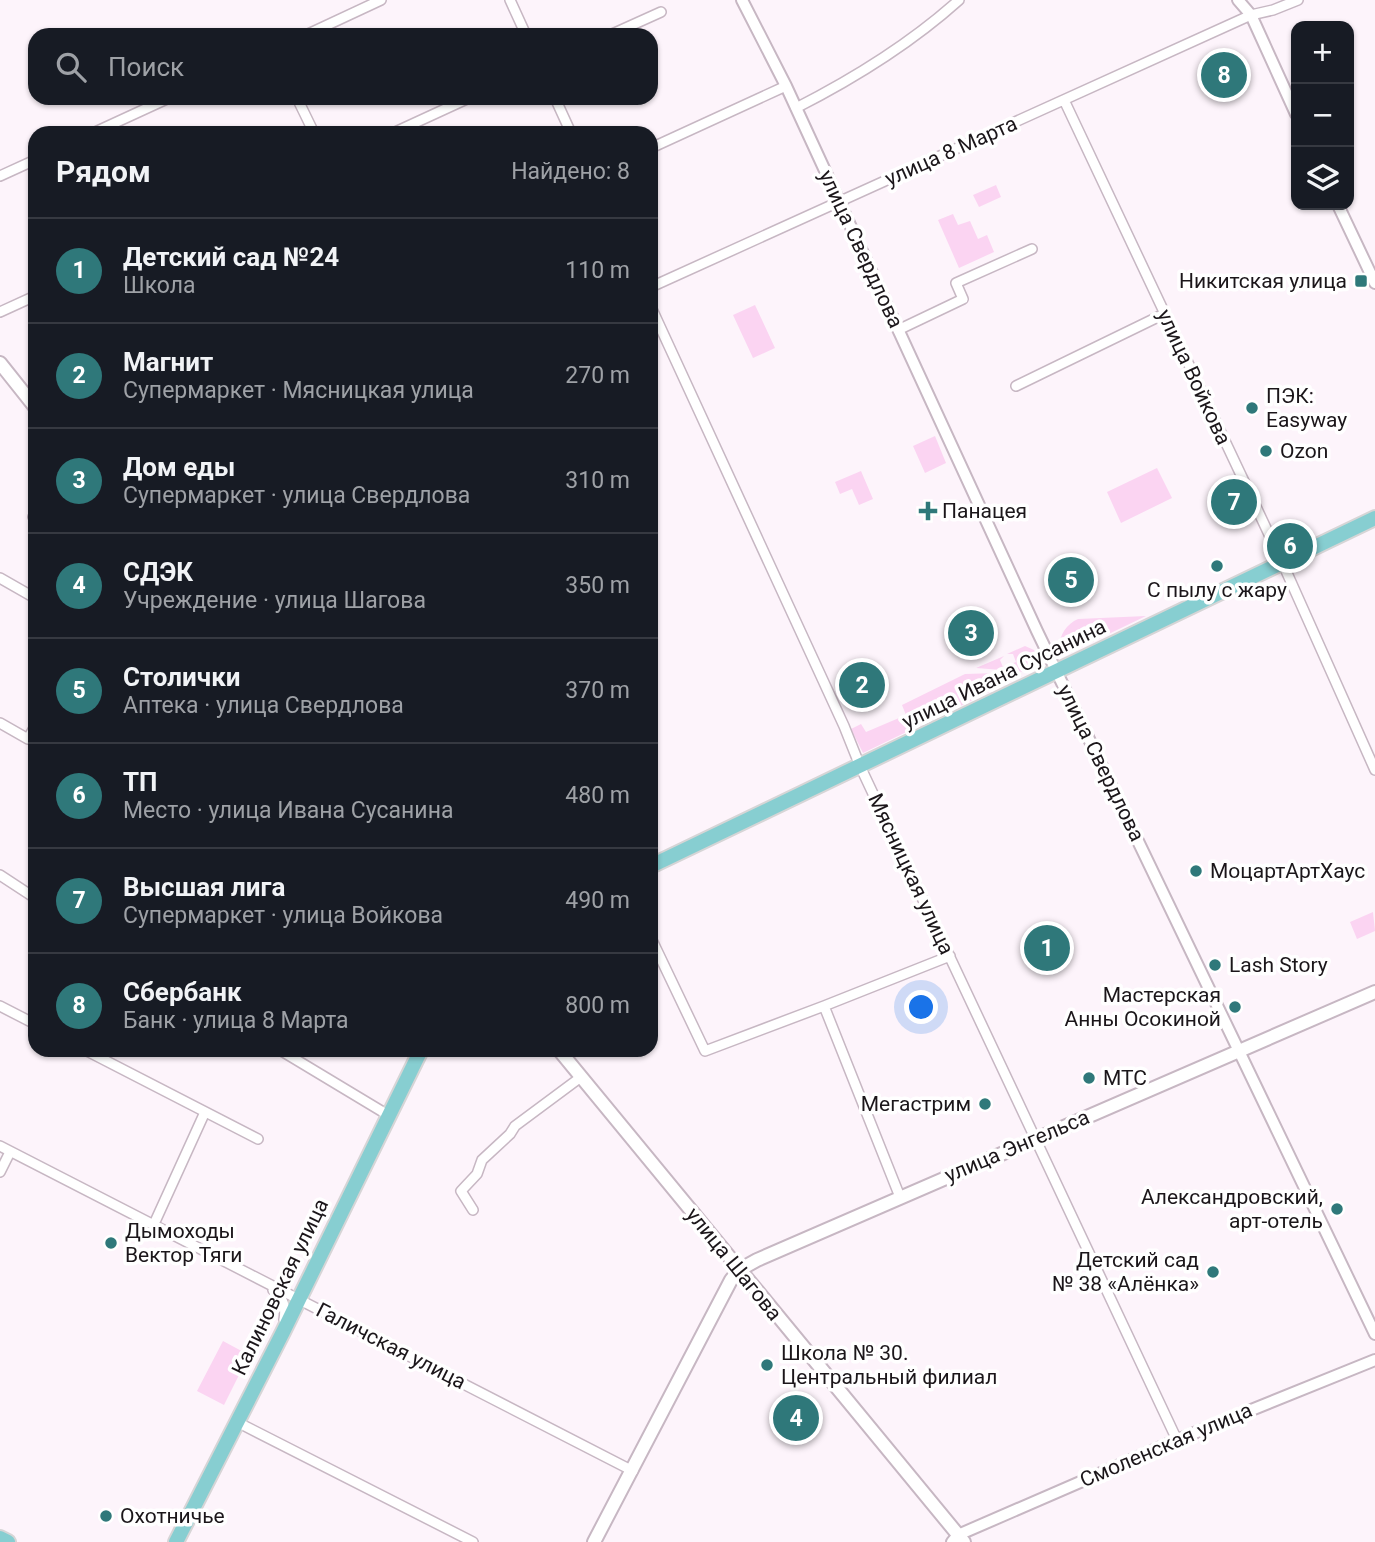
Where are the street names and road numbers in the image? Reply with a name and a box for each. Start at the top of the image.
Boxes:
street label: улица 8 Марта [881,111,1021,191]
street label: улица Свердлова [814,166,908,332]
street label: улица Войкова [1152,305,1236,449]
street label: улица Ивана Сусанина [898,614,1110,734]
street label: улица Свердлова [1053,681,1149,845]
street label: Мясницкая улица [863,790,959,958]
street label: улица Энгельса [941,1105,1093,1187]
street label: Калиновская улица [227,1195,333,1379]
street label: улица Шагова [681,1203,787,1325]
street label: Галичская улица [312,1298,470,1394]
street label: Смоленская улица [1076,1398,1256,1492]

